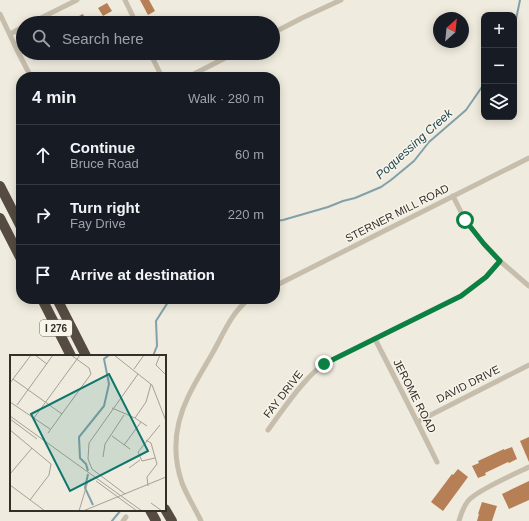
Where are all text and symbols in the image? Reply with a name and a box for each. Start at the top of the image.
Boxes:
north arrow [433,12,469,48]
map controls [481,12,517,120]
button: + [481,12,517,48]
search box [16,16,280,60]
icon: search [30,27,52,49]
text: Search here [62,30,144,47]
button: − [481,48,517,84]
button: layers [481,84,517,120]
text: 4 min [32,88,76,107]
text: Walk · 280 m [188,91,264,106]
water label: Poquessing Creek [373,105,456,182]
text: Continue [70,139,135,156]
icon: ahead [32,144,54,166]
text: 60 m [235,147,264,162]
text: Bruce Road [70,156,139,171]
street label: STERNER MILL ROAD [343,182,451,244]
text: Turn right [70,199,140,216]
icon: right [32,204,54,226]
text: 220 m [228,207,264,222]
route start [456,211,474,229]
text: Fay Drive [70,216,126,231]
icon: arrive [32,264,54,286]
text: Arrive at destination [70,266,215,283]
road number: I 276 [40,320,72,336]
inset map [10,355,166,511]
route end [315,355,333,373]
street label: JEROME ROAD [391,357,439,435]
street label: DAVID DRIVE [434,363,502,405]
street label: FAY DRIVE [261,368,305,420]

